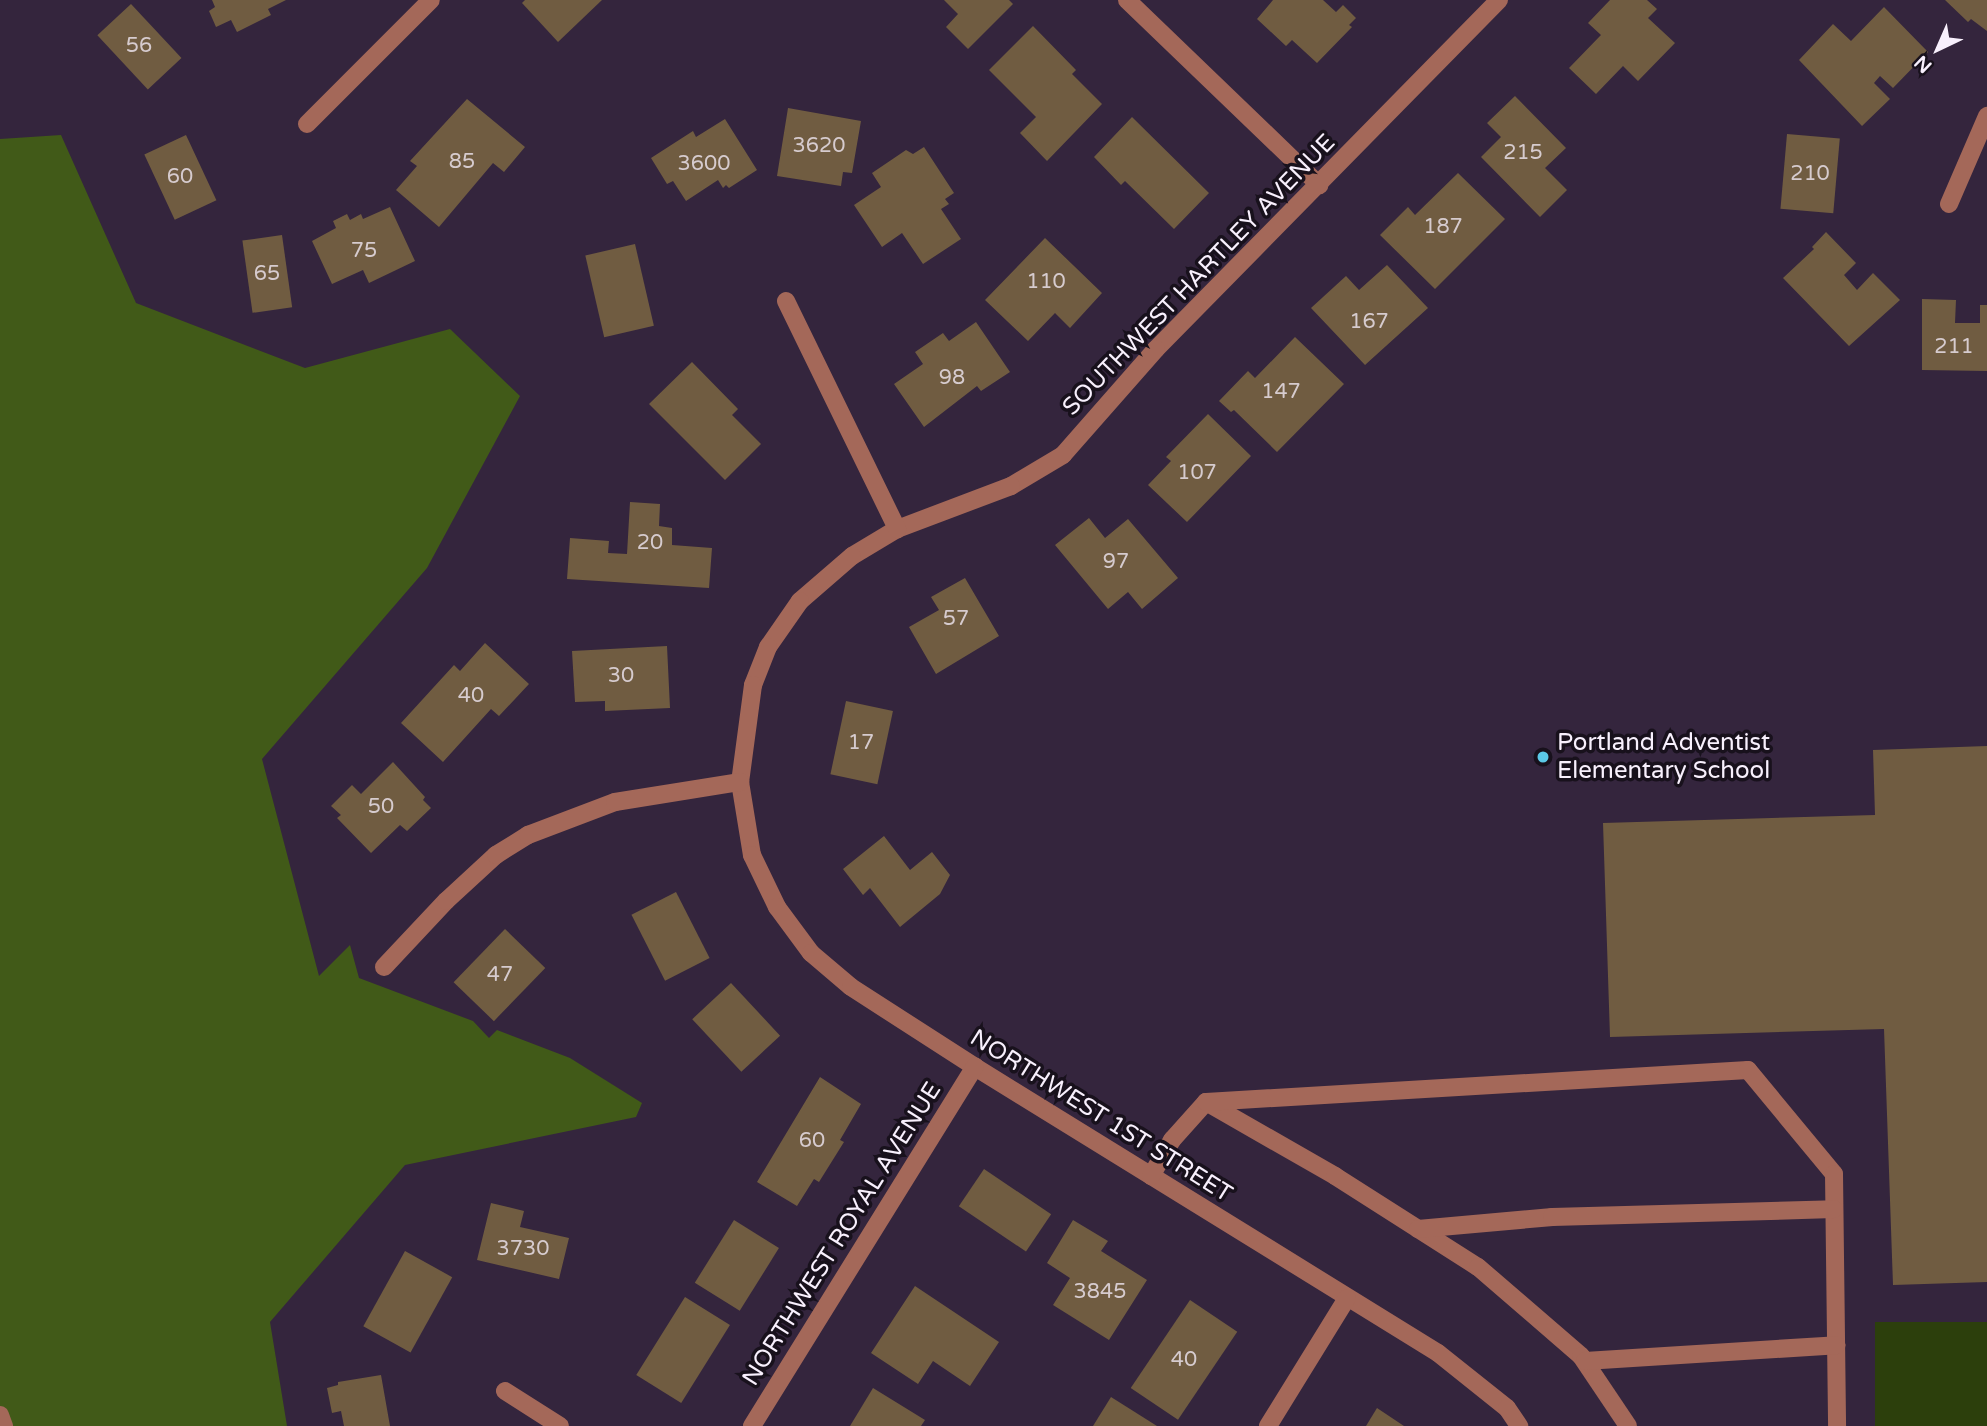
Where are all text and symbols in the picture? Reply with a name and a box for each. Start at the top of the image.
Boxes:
north arrow [1903,14,1973,84]
house number: 56 [126,33,152,59]
text: N [1910,51,1937,77]
street label: SOUTHWEST HARTLEY AVENUE [1057,128,1341,422]
house number: 3620 [793,133,845,159]
house number: 215 [1503,140,1543,166]
house number: 85 [449,149,475,175]
house number: 3600 [678,151,730,177]
house number: 210 [1790,161,1830,187]
house number: 60 [167,164,193,190]
house number: 187 [1423,214,1463,240]
house number: 75 [351,238,377,264]
house number: 65 [254,261,280,287]
house number: 110 [1026,269,1066,295]
house number: 167 [1349,309,1389,335]
house number: 211 [1934,334,1974,360]
house number: 98 [939,365,965,391]
house number: 147 [1261,379,1301,405]
house number: 107 [1177,460,1217,486]
house number: 20 [637,530,663,556]
house number: 97 [1103,549,1129,575]
house number: 57 [943,606,969,632]
house number: 30 [608,663,634,689]
house number: 40 [458,683,484,709]
place label: Portland Adventist Elementary School [1557,729,1770,785]
house number: 17 [848,730,874,756]
marker: Portland Adventist Elementary School [1535,749,1551,765]
house number: 50 [368,794,394,820]
house number: 47 [487,962,513,988]
street label: NORTHWEST 1ST STREET [965,1023,1237,1209]
street label: NORTHWEST ROYAL AVENUE [736,1077,948,1391]
house number: 60 [799,1128,825,1154]
house number: 3730 [497,1236,549,1262]
house number: 3845 [1074,1279,1126,1305]
house number: 40 [1171,1347,1197,1373]

